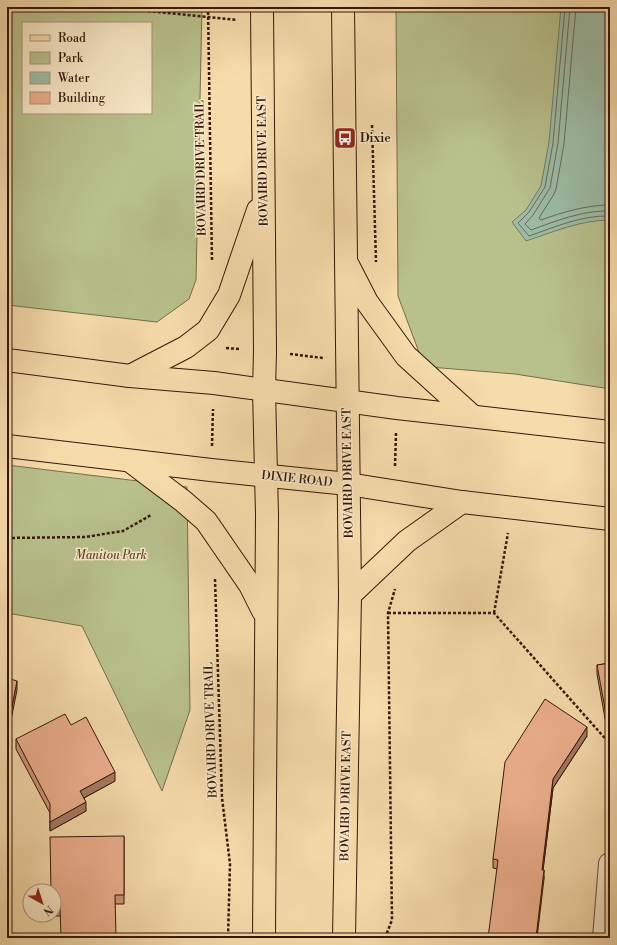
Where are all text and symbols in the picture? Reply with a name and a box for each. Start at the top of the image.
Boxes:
legend [22,22,152,114]
text: Road [58,31,86,46]
text: Park [58,51,84,66]
text: Water [57,71,90,86]
text: Building [57,91,106,106]
street label: BOVAIRD DRIVE EAST [254,95,272,227]
street label: BOVAIRD DRIVE TRAIL [192,100,210,237]
bus stop icon: Dixie [332,125,358,151]
place label: Dixie [360,131,391,146]
street label: BOVAIRD DRIVE EAST [339,407,357,539]
street label: DIXIE ROAD [261,468,333,490]
park label: Manitou Park [75,548,147,563]
street label: BOVAIRD DRIVE TRAIL [201,662,221,799]
street label: BOVAIRD DRIVE EAST [337,730,355,862]
north arrow [22,883,62,923]
text: N [40,902,55,918]

